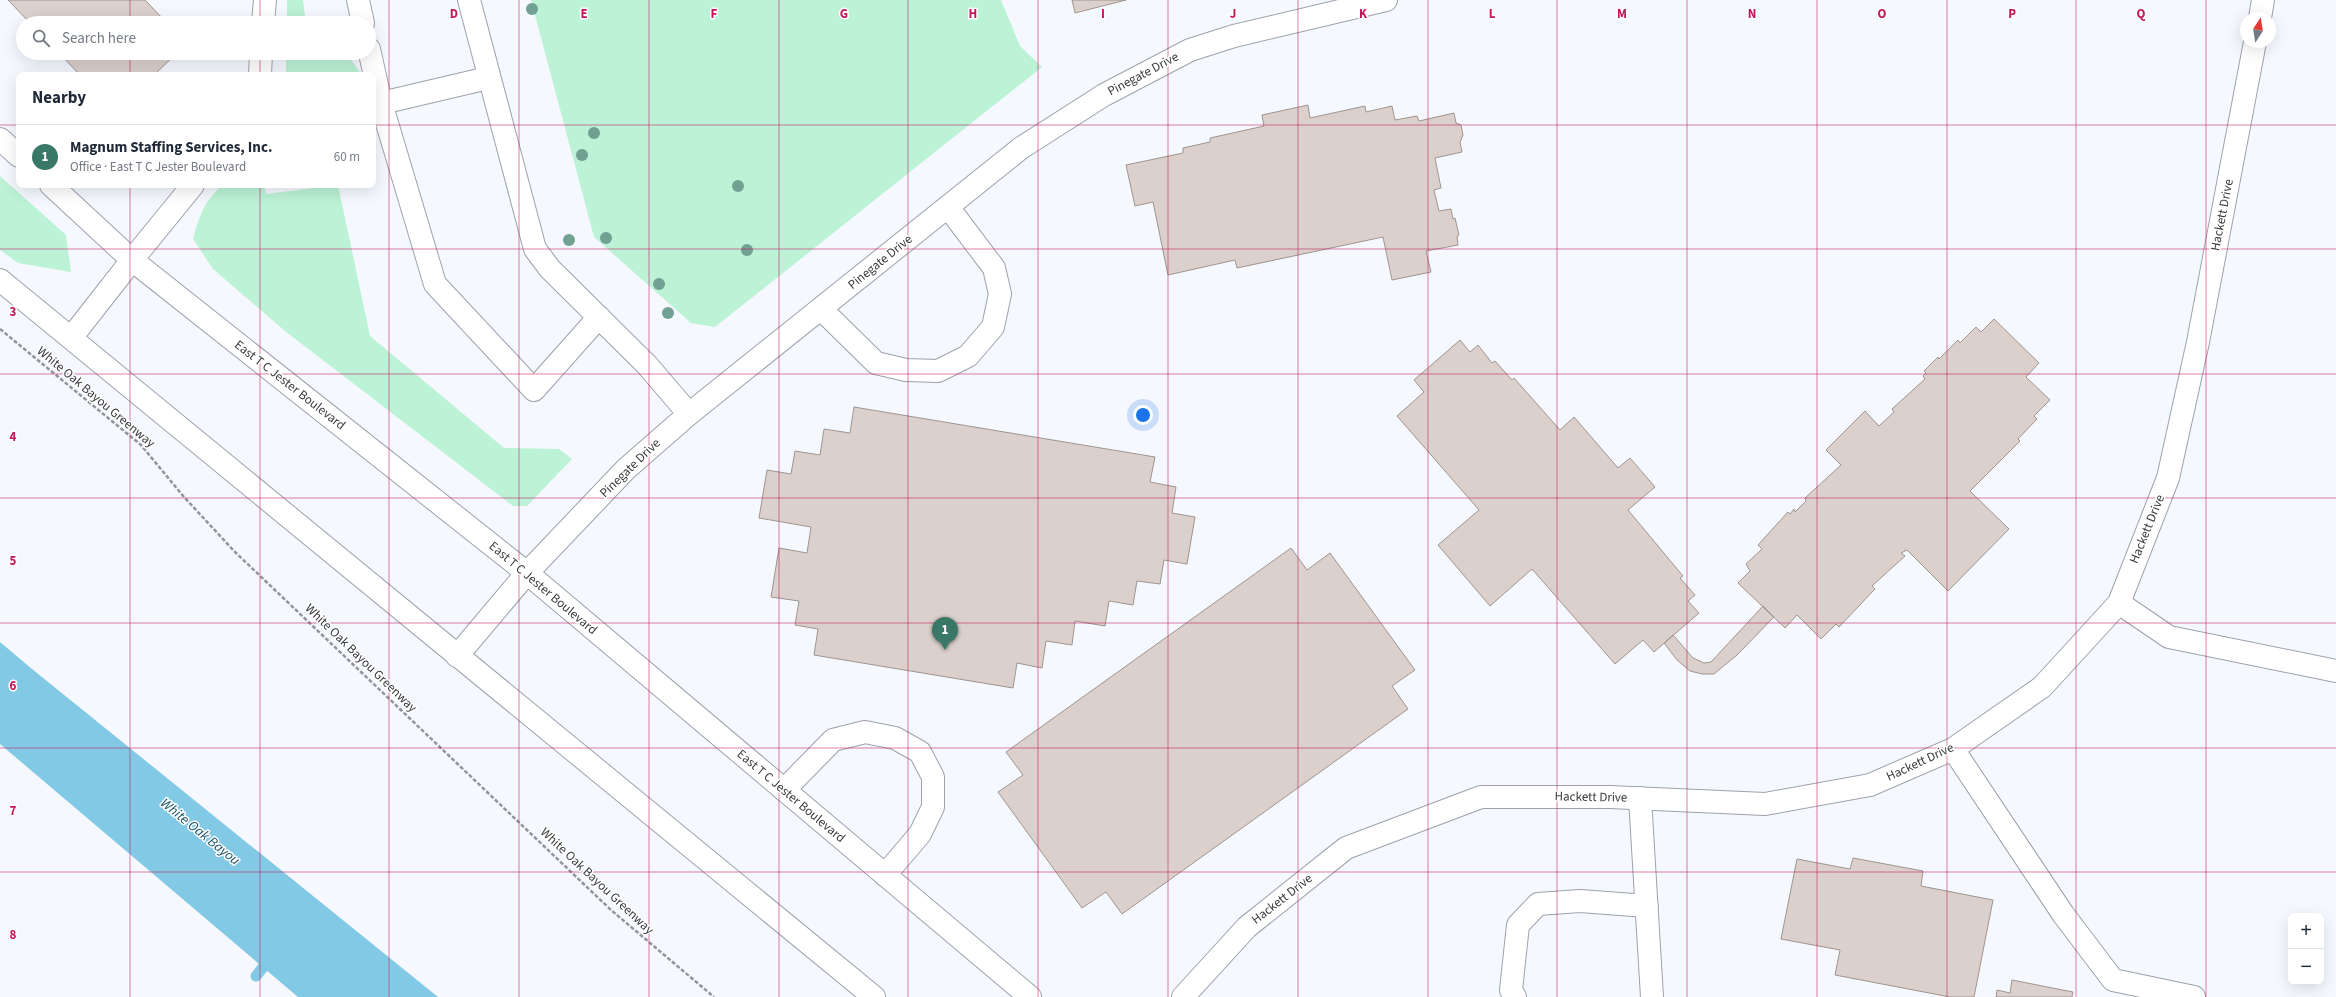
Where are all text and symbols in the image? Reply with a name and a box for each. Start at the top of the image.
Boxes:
text: D [450,5,458,23]
text: E [580,5,588,23]
text: F [711,5,718,23]
text: G [840,5,848,23]
text: H [969,5,977,23]
text: I [1101,5,1105,23]
text: J [1230,5,1236,23]
text: K [1359,5,1368,23]
text: L [1489,5,1496,23]
text: M [1617,5,1627,23]
text: N [1748,5,1756,23]
text: O [1878,5,1887,23]
text: P [2008,5,2016,23]
text: Q [2137,5,2146,23]
north arrow [2240,12,2276,48]
search box [16,16,376,60]
icon: search [30,27,52,49]
text: Search here [62,28,136,49]
street label: Pinegate Drive [1104,48,1182,100]
text: Nearby [32,86,86,110]
text: Magnum Staffing Services, Inc. [70,137,272,158]
text: 1 [42,148,48,166]
text: 60 m [334,148,360,166]
text: Office · East T C Jester Boulevard [70,158,246,176]
street label: Hackett Drive [2206,178,2238,252]
street label: Pinegate Drive [844,230,916,294]
text: 3 [10,303,17,321]
street label: East T C Jester Boulevard [231,336,349,434]
street label: White Oak Bayou Greenway [33,342,159,452]
your location [1133,405,1153,425]
text: 4 [10,428,17,446]
street label: Pinegate Drive [596,434,664,502]
street label: Hackett Drive [2125,492,2169,566]
street label: East T C Jester Boulevard [485,537,601,639]
text: 5 [10,552,17,570]
street label: White Oak Bayou Greenway [301,600,421,716]
pin: 1 [932,617,958,650]
text: 6 [10,677,17,695]
street label: Hackett Drive [1883,738,1957,786]
street label: East T C Jester Boulevard [733,745,849,847]
street label: Hackett Drive [1554,787,1628,807]
water label: White Oak Bayou [156,794,244,870]
text: 7 [10,802,17,820]
street label: White Oak Bayou Greenway [536,824,658,938]
street label: Hackett Drive [1248,870,1316,928]
map controls [2288,913,2324,985]
button: + [2288,913,2324,949]
text: 8 [10,926,17,944]
button: − [2288,949,2324,985]

